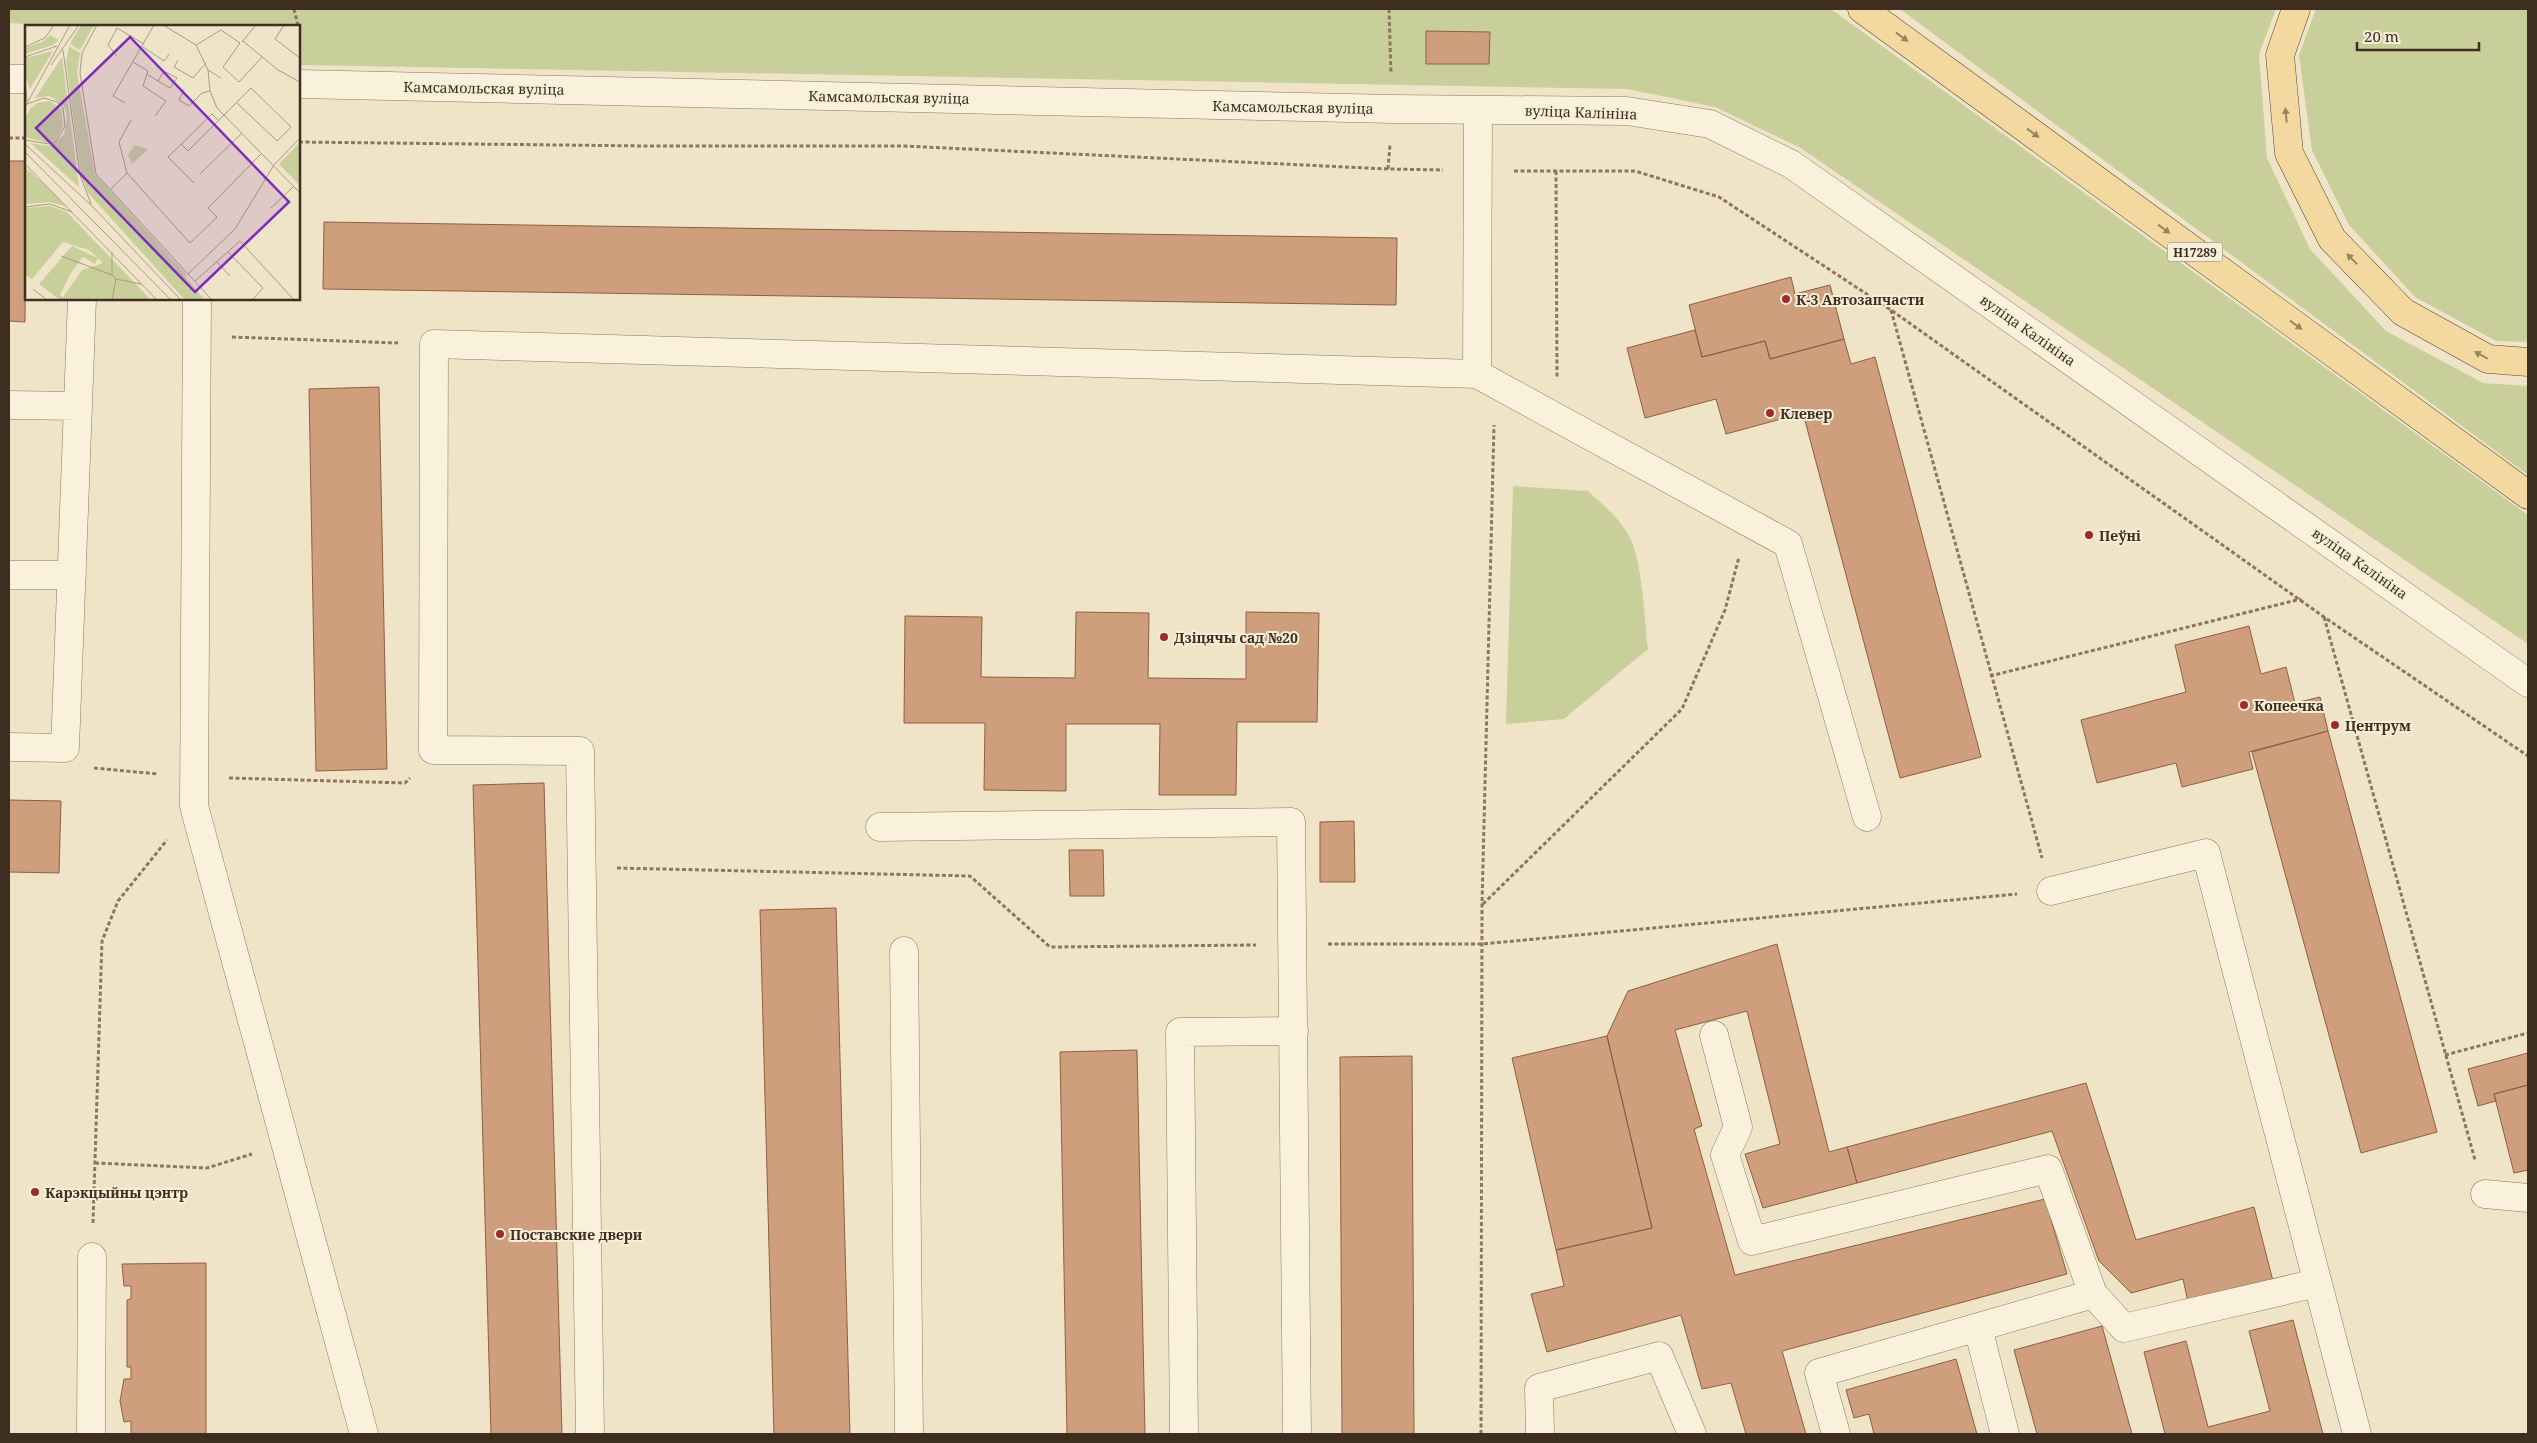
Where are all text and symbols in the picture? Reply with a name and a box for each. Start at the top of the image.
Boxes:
scale bar [2357,20,2480,52]
inset map [25,25,300,300]
text: 20 m [2364,26,2399,46]
one-way arrow [1895,32,1908,43]
street label: Камсамольская вуліца [403,77,565,99]
street label: Камсамольская вуліца [808,86,970,108]
street label: Камсамольская вуліца [1212,96,1374,118]
street label: вуліца Калініна [1524,101,1638,123]
one-way arrow [2281,106,2289,122]
one-way arrow [2026,128,2040,138]
one-way arrow [2157,224,2171,234]
road number: Н17289 [2168,242,2222,262]
one-way arrow [2346,253,2358,265]
place label: К-3 Автозапчасти [1796,290,1925,309]
street label: вуліца Калініна [1976,290,2080,370]
marker: К-3 Автозапчасти [1780,293,1792,305]
one-way arrow [2289,320,2302,330]
one-way arrow [2473,351,2488,359]
place label: Клевер [1780,404,1832,423]
marker: Клевер [1764,407,1776,419]
street label: вуліца Калініна [2308,523,2412,603]
place label: Пеўні [2099,526,2141,545]
marker: Пеўні [2083,529,2095,541]
place label: Дзіцячы сад №20 [1174,628,1298,647]
marker: Дзіцячы сад №20 [1158,631,1170,643]
place label: Копеечка [2254,696,2324,715]
marker: Копеечка [2238,699,2250,711]
place label: Центрум [2345,716,2411,735]
marker: Центрум [2329,719,2341,731]
place label: Карэкцыйны цэнтр [45,1183,188,1202]
marker: Карэкцыйны цэнтр [29,1186,41,1198]
place label: Поставские двери [510,1225,643,1244]
marker: Поставские двери [494,1228,506,1240]

